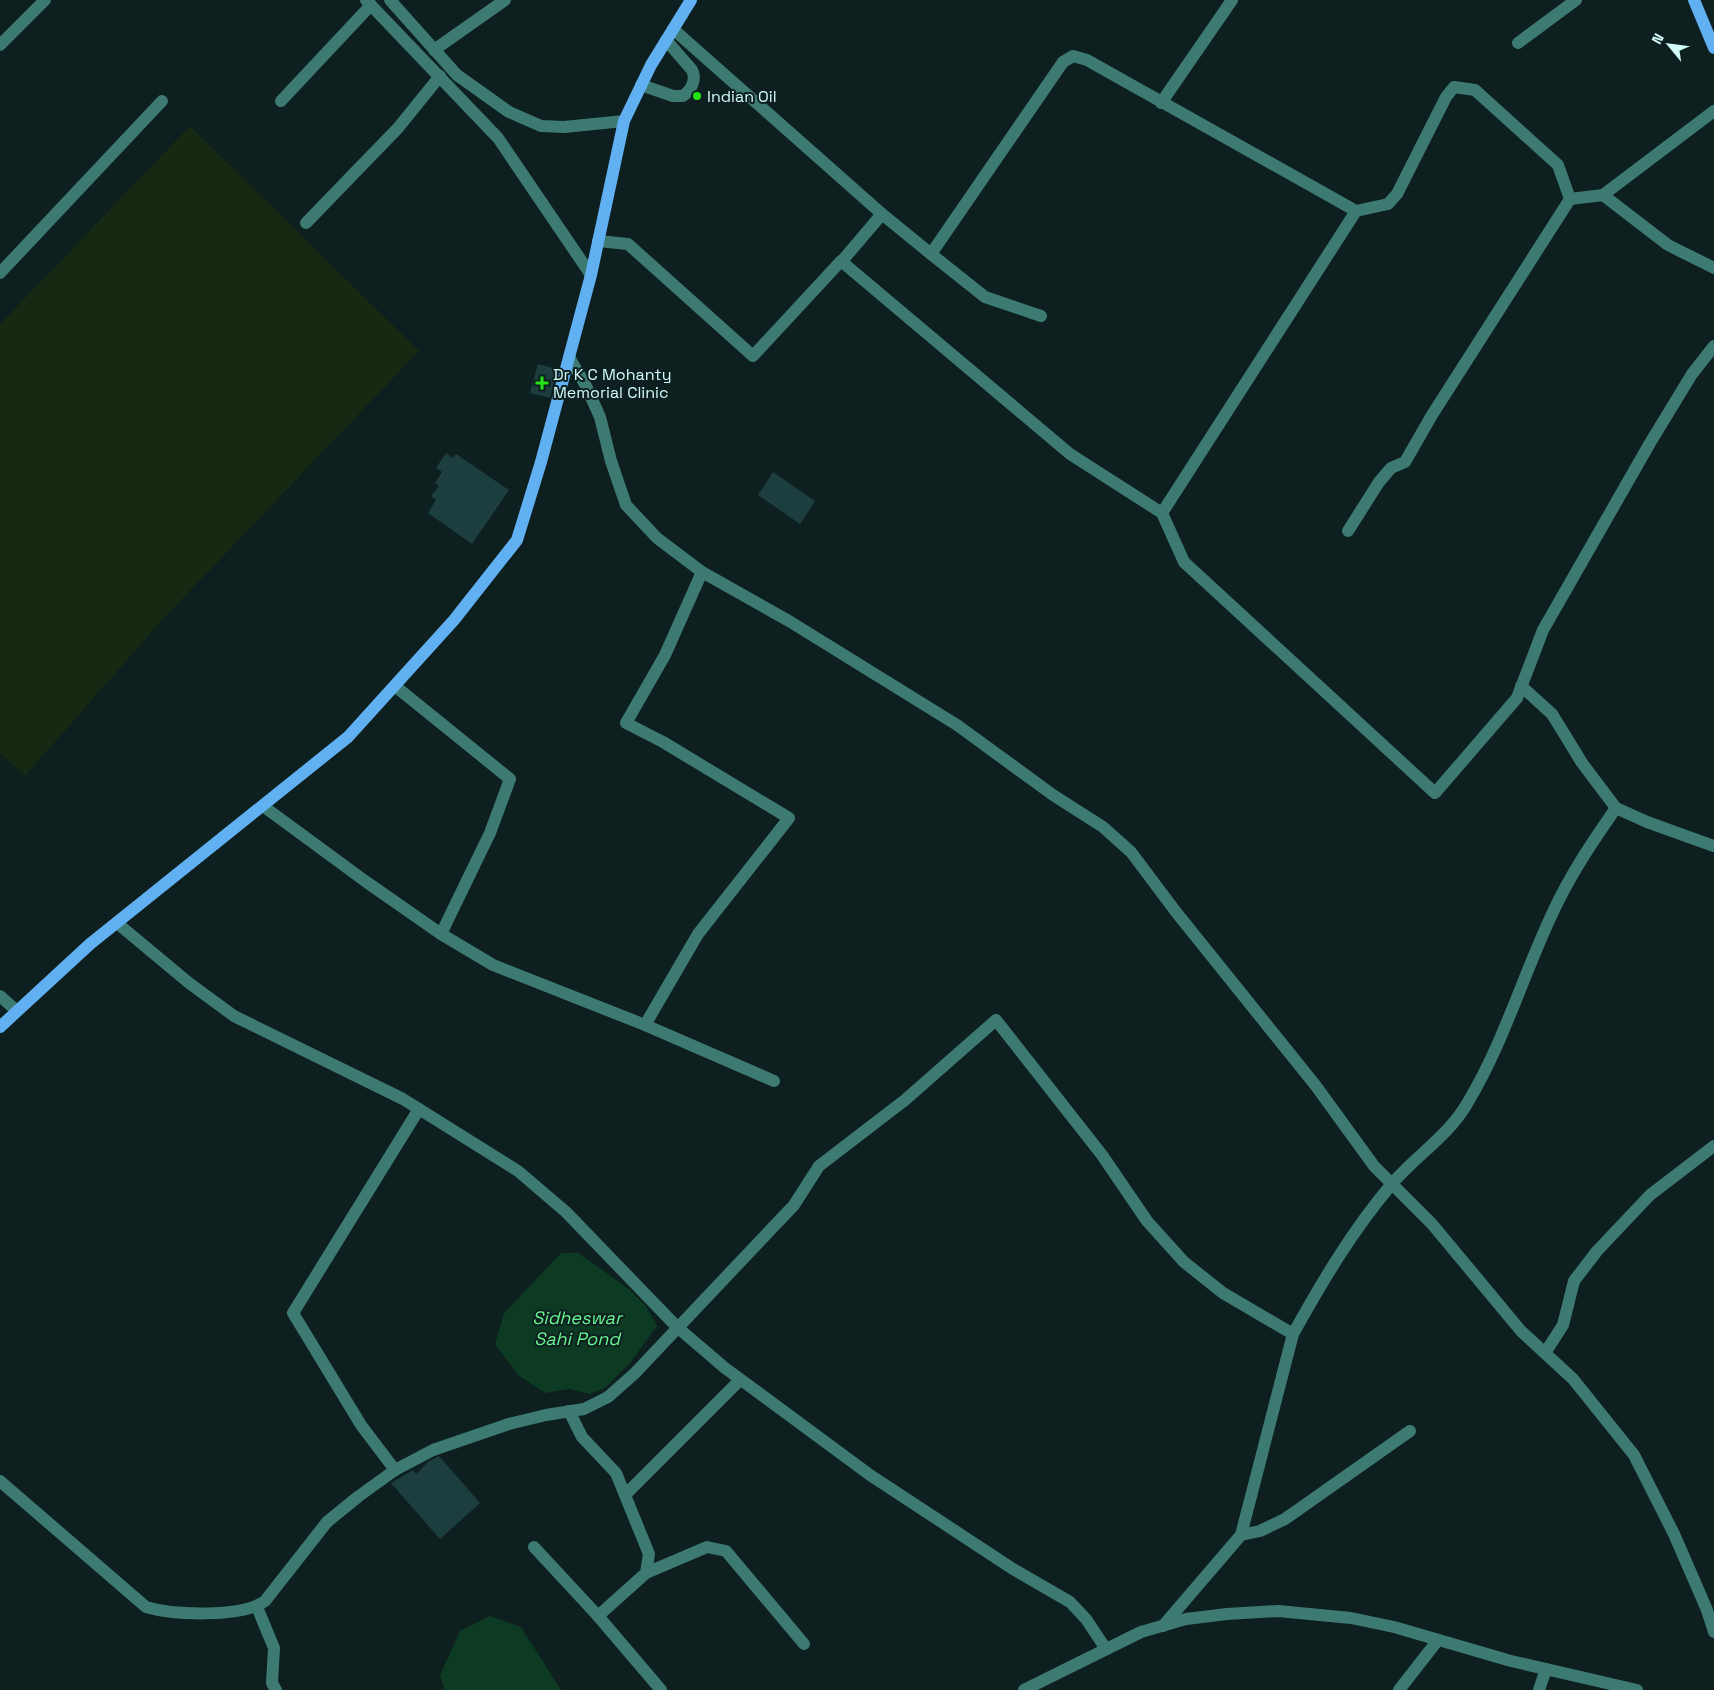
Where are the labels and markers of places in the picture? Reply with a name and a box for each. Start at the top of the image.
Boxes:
place label: Indian Oil [707,86,777,107]
marker: Indian Oil [691,90,703,102]
place label: Dr K C Mohanty Memorial Clinic [553,364,671,403]
marker: Dr K C Mohanty Memorial Clinic [535,376,549,390]

